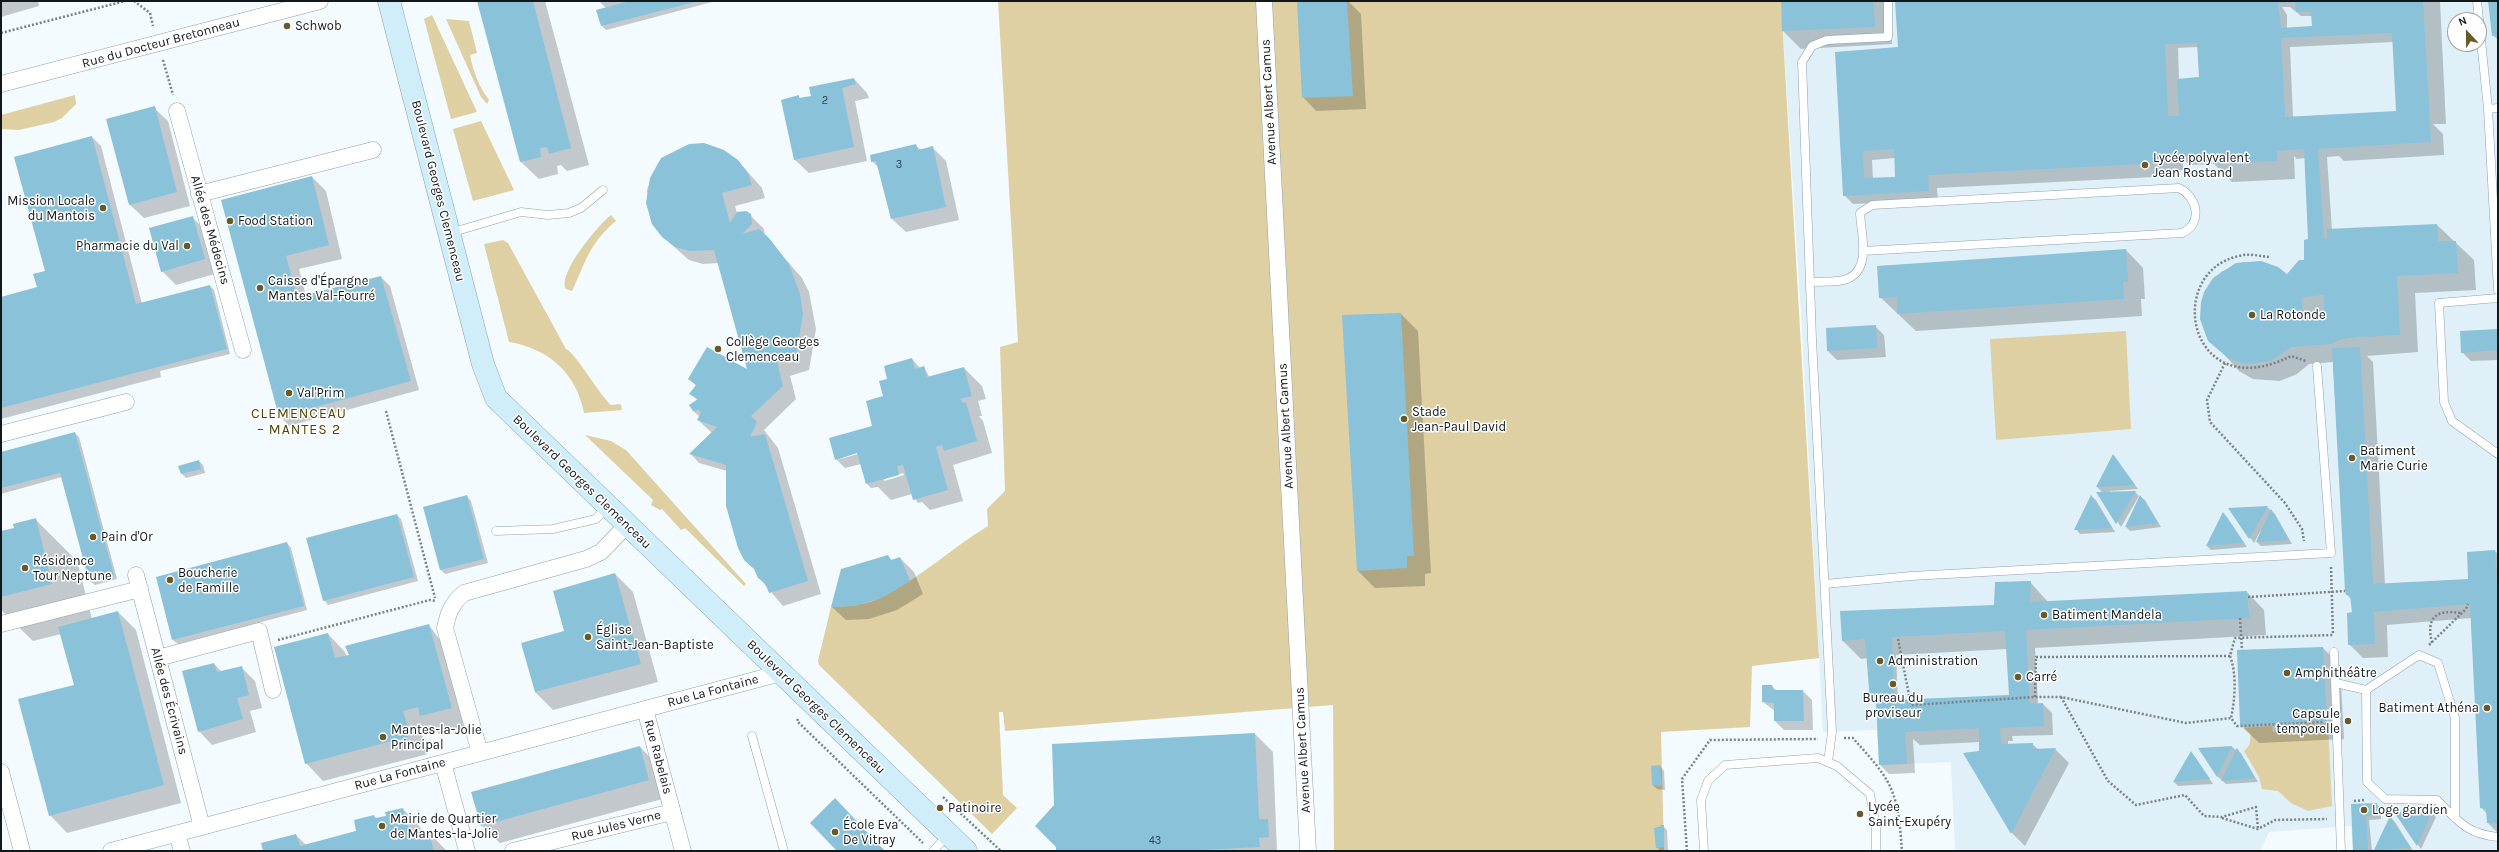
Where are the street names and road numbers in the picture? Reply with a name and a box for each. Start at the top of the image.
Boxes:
street label: Rue du Docteur Bretonneau [80,14,242,72]
street label: Avenue Albert Camus [1258,39,1280,165]
street label: Boulevard Georges Clemenceau [408,99,468,283]
street label: Allée des Médecins [187,174,233,286]
street label: Avenue Albert Camus [1275,363,1297,489]
street label: Boulevard Georges Clemenceau [510,412,654,552]
street label: Boulevard Georges Clemenceau [744,637,888,777]
street label: Allée des Écrivains [147,646,191,756]
street label: Rue La Fontaine [666,671,760,711]
street label: Avenue Albert Camus [1292,687,1314,813]
street label: Rue Rabelais [641,718,675,796]
street label: Rue La Fontaine [353,754,447,794]
street label: Rue Jules Verne [570,807,662,845]

